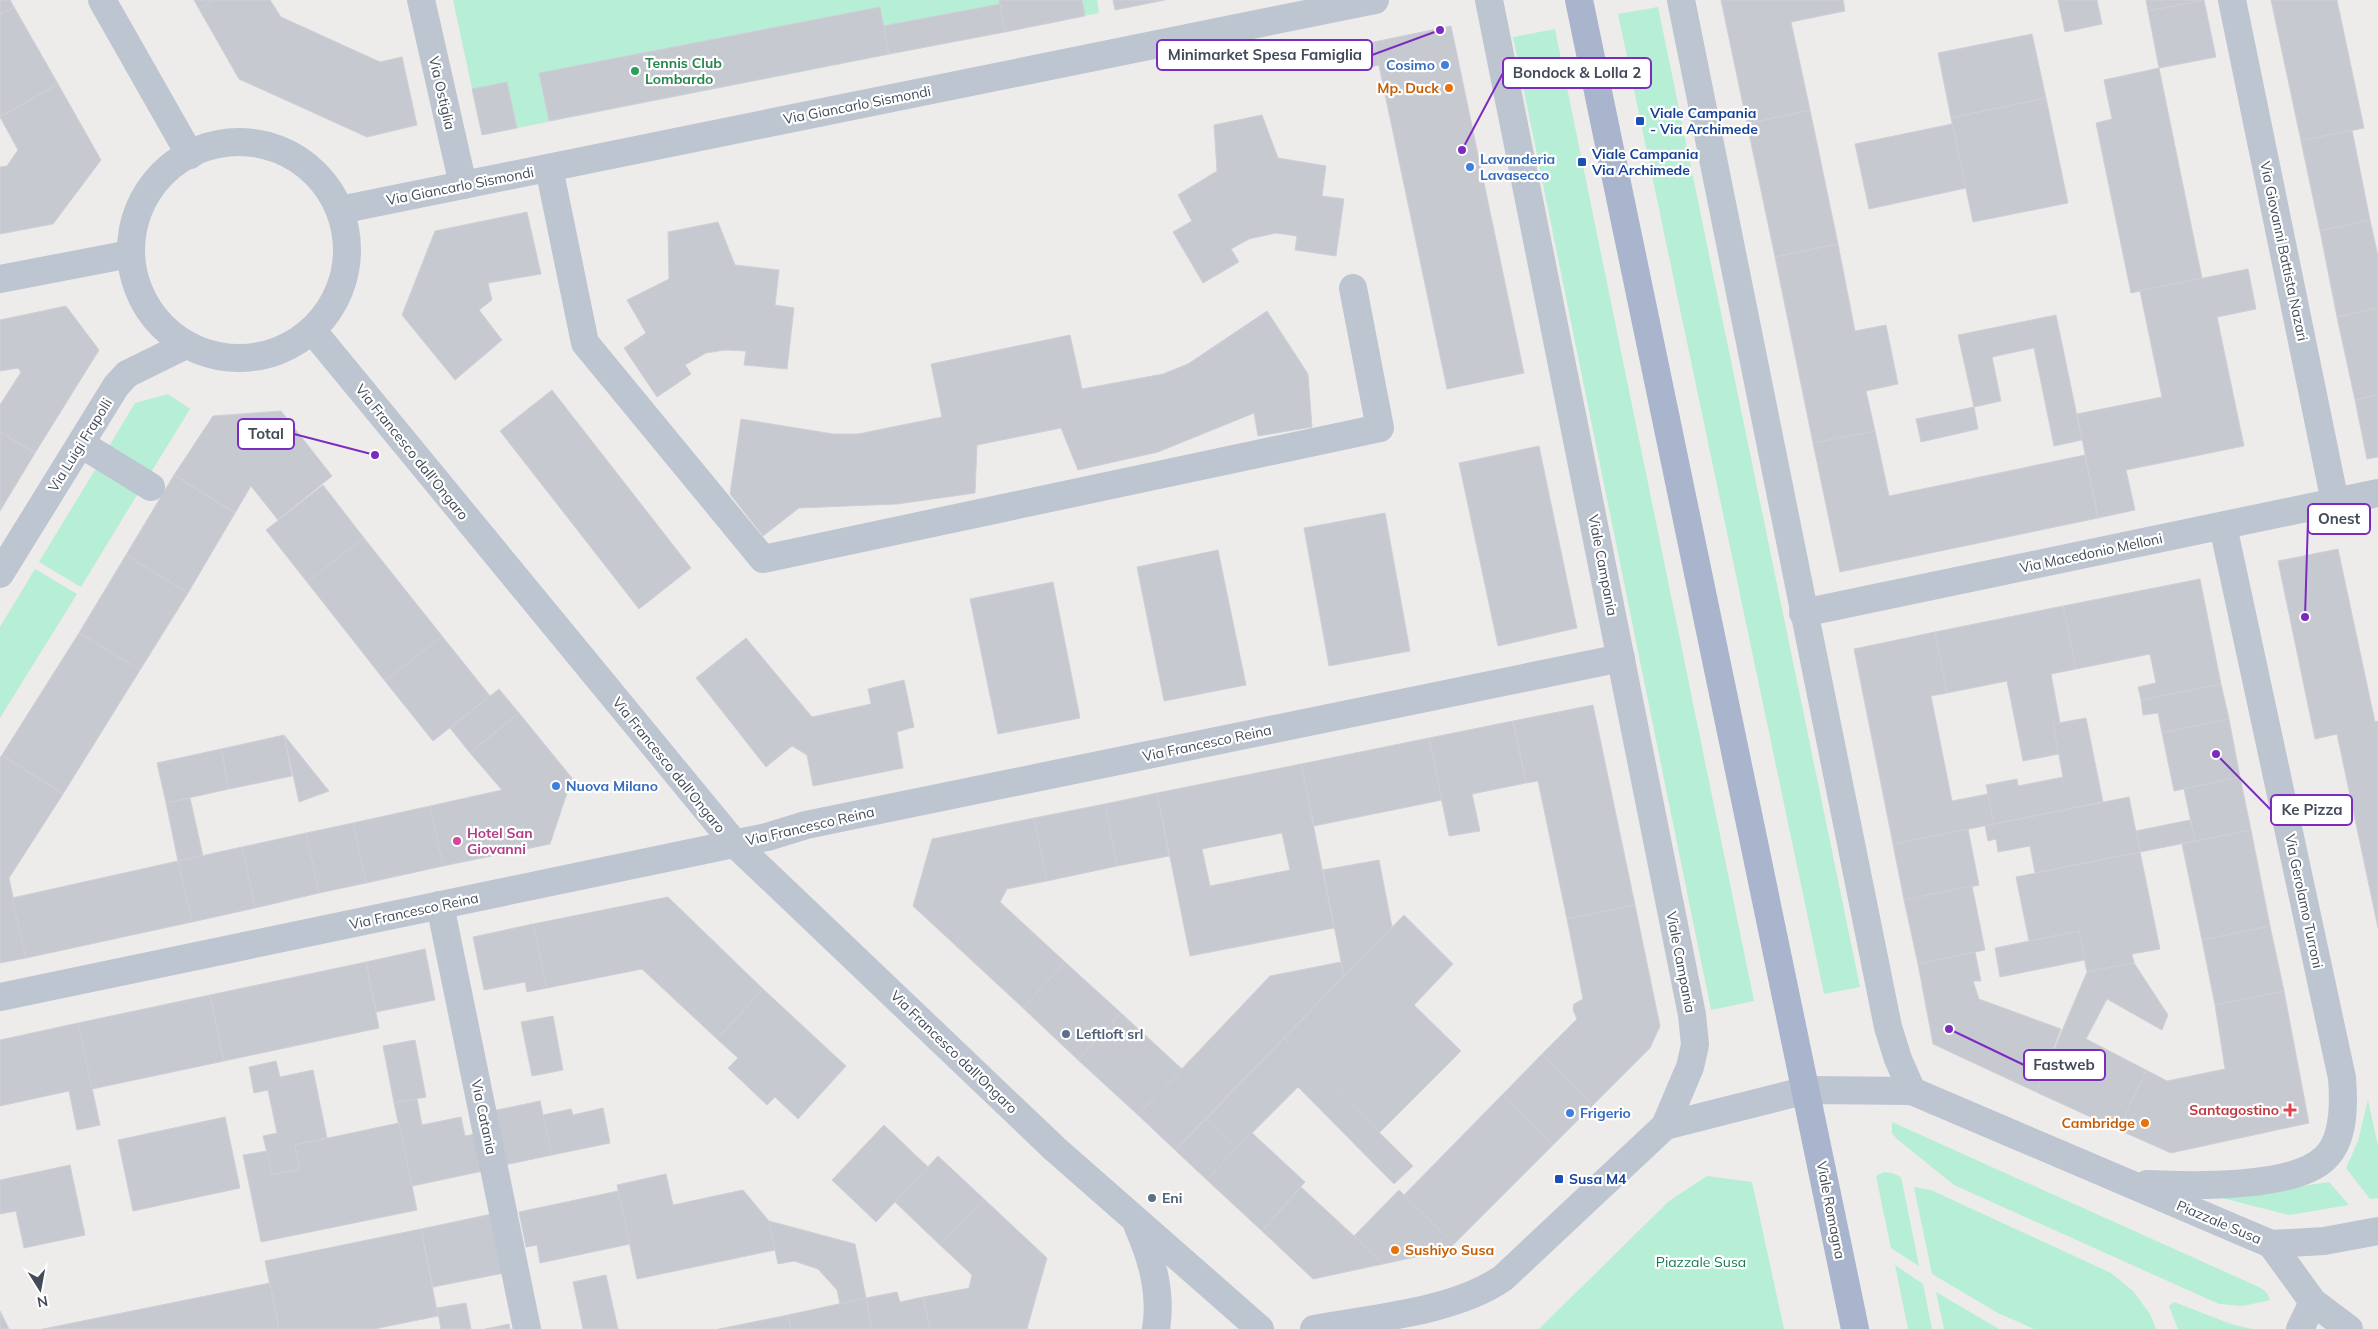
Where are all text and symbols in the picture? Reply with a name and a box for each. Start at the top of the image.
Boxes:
callout: Minimarket Spesa Famiglia [1157,40,1372,70]
text: Minimarket Spesa Famiglia [1168,45,1362,64]
place label: Tennis Club Lombardo [645,54,722,88]
street label: Via Ostiglia [425,55,459,131]
place label: Cosimo [1386,56,1435,74]
callout: Bondock & Lolla 2 [1503,58,1651,88]
marker: Cosimo [1439,59,1451,71]
text: Bondock & Lolla 2 [1513,63,1641,82]
marker: Tennis Club Lombardo [629,65,641,77]
place label: Mp. Duck [1377,79,1439,97]
street label: Via Giancarlo Sismondi [782,82,932,128]
marker: Mp. Duck [1443,82,1455,94]
place label: Viale Campania - Via Archimede [1649,104,1758,138]
marker: Viale Campania - Via Archimede [1634,115,1646,127]
place label: Viale Campania Via Archimede [1591,145,1698,179]
place label: Lavanderia Lavasecco [1480,150,1555,184]
marker: Viale Campania Via Archimede [1576,156,1588,168]
street label: Via Giovanni Battista Nazari [2256,159,2312,343]
marker: Lavanderia Lavasecco [1464,161,1476,173]
street label: Via Giancarlo Sismondi [385,163,535,209]
street label: Via Francesco dall'Ongaro [352,380,472,524]
street label: Via Luigi Frapolli [44,395,116,495]
callout: Total [238,419,294,449]
text: Total [248,424,284,443]
callout: Onest [2308,504,2370,534]
text: Onest [2318,509,2360,528]
street label: Viale Campania [1584,513,1622,617]
street label: Via Macedonio Melloni [2018,529,2164,577]
street label: Via Francesco dall'Ongaro [609,693,729,837]
street label: Via Francesco Reina [1141,721,1273,765]
place label: Nuova Milano [566,777,658,795]
marker: Nuova Milano [550,780,562,792]
callout: Ke Pizza [2271,795,2352,825]
text: Ke Pizza [2281,800,2343,819]
street label: Via Francesco Reina [744,802,876,850]
place label: Hotel San Giovanni [467,824,533,858]
street label: Via Gerolamo Turroni [2281,832,2327,970]
marker: Hotel San Giovanni [451,835,463,847]
street label: Via Francesco Reina [348,889,480,933]
street label: Viale Campania [1662,910,1700,1014]
street label: Via Francesco dall'Ongaro [887,987,1021,1117]
place label: Leftloft srl [1076,1025,1143,1043]
marker: Leftloft srl [1060,1028,1072,1040]
callout: Fastweb [2024,1050,2105,1080]
text: Fastweb [2033,1055,2095,1074]
street label: Via Catania [467,1078,501,1156]
place label: Santagostino [2189,1101,2279,1119]
marker: Santagostino [2283,1103,2297,1117]
place label: Frigerio [1580,1104,1631,1122]
marker: Frigerio [1564,1107,1576,1119]
place label: Cambridge [2062,1114,2135,1132]
marker: Cambridge [2139,1117,2151,1129]
street label: Viale Romagna [1813,1160,1849,1260]
place label: Susa M4 [1569,1170,1627,1188]
marker: Susa M4 [1553,1173,1565,1185]
place label: Eni [1162,1189,1182,1207]
marker: Eni [1146,1192,1158,1204]
street label: Piazzale Susa [2174,1196,2264,1248]
place label: Sushiyo Susa [1405,1241,1494,1259]
marker: Sushiyo Susa [1389,1244,1401,1256]
park label: Piazzale Susa [1656,1253,1746,1271]
north arrow [15,1264,65,1314]
text: N [36,1292,49,1312]

